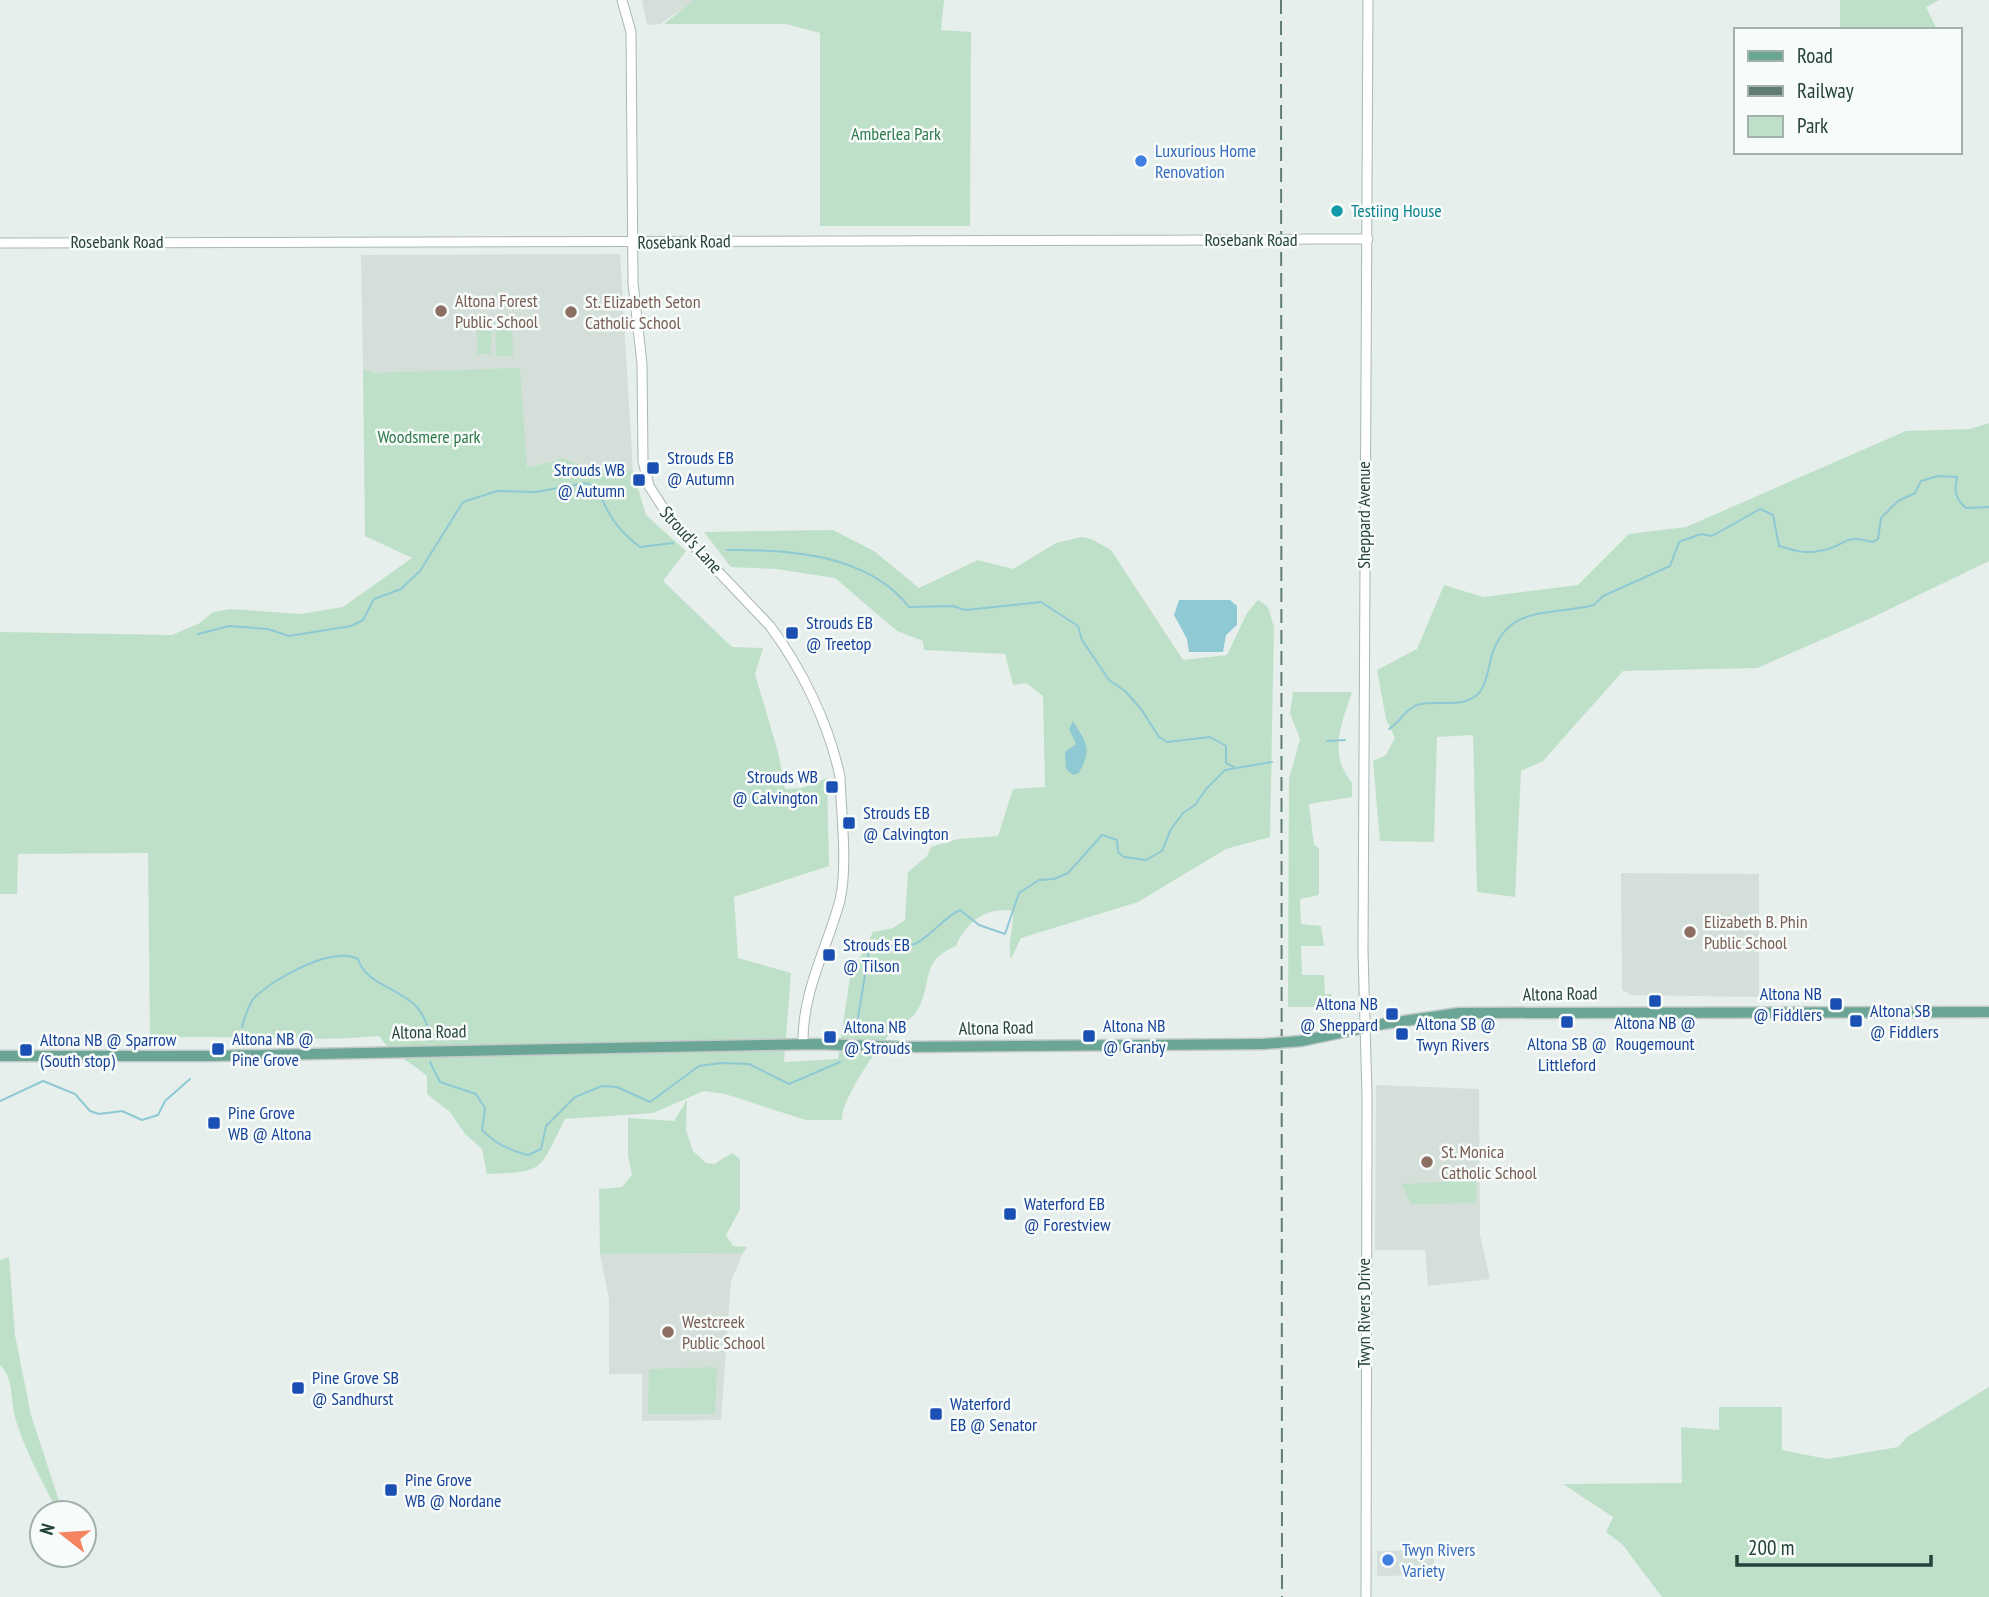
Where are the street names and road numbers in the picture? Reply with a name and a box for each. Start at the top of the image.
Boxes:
street label: Rosebank Road [1204,228,1298,251]
street label: Rosebank Road [637,229,731,254]
street label: Rosebank Road [70,230,164,253]
street label: Sheppard Avenue [1352,461,1375,569]
street label: Stroud's Lane [655,501,728,578]
street label: Altona Road [1522,981,1598,1006]
street label: Altona Road [958,1015,1034,1040]
street label: Altona Road [391,1019,467,1044]
street label: Twyn Rivers Drive [1352,1258,1375,1368]

